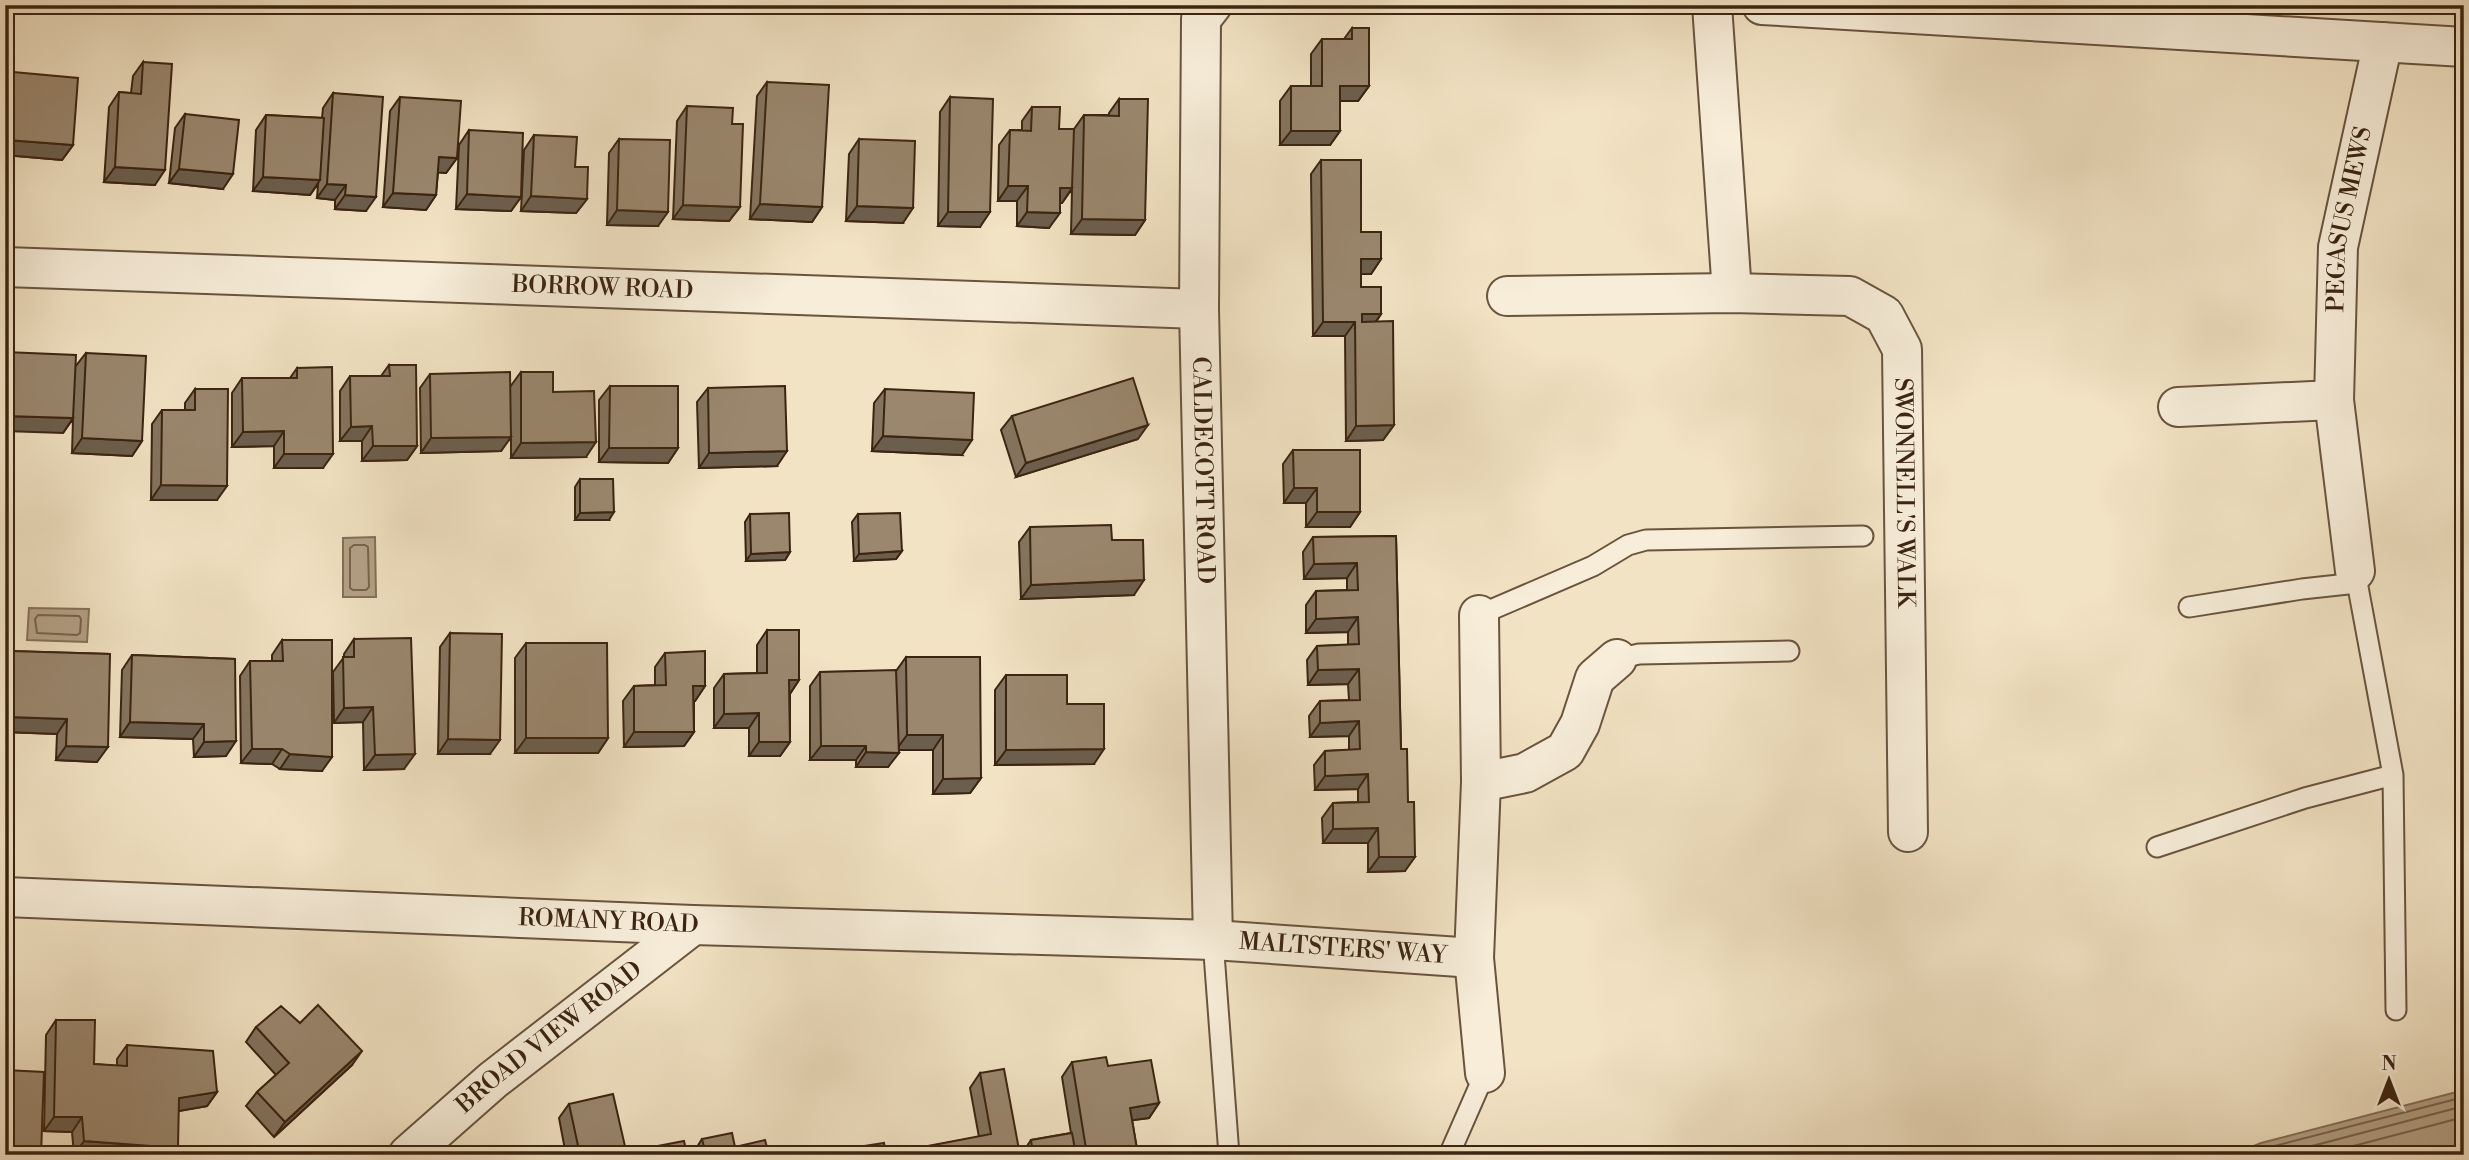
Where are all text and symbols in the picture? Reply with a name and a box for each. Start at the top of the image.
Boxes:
street label: PEGASUS MEWS [2321,124,2379,313]
street label: BORROW ROAD [510,270,694,306]
street label: CALDECOTT ROAD [1185,356,1220,584]
street label: SWONNELL'S WALK [1887,377,1920,609]
street label: ROMANY ROAD [518,903,699,940]
street label: MALTSTERS' WAY [1238,927,1449,971]
street label: BROAD VIEW ROAD [449,955,648,1121]
north arrow [2354,1044,2424,1114]
text: N [2381,1052,2397,1076]

